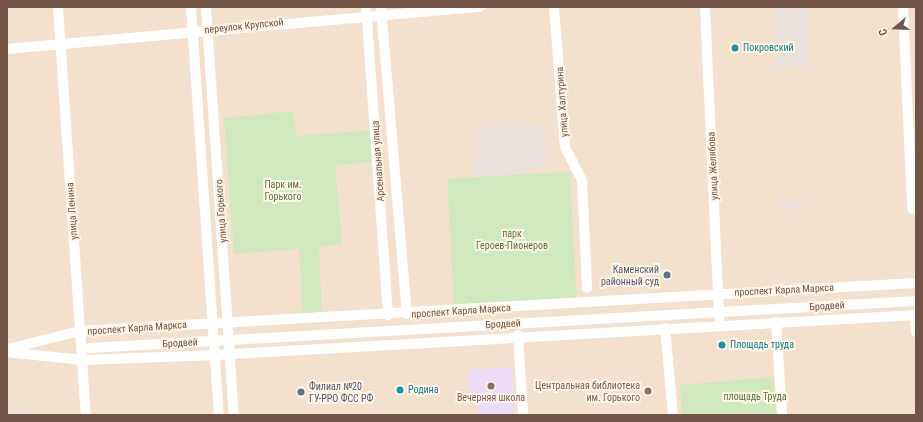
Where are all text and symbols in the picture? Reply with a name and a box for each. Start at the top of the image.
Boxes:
north arrow [875,8,915,48]
street label: переулок Крупской [204,16,284,36]
text: С [876,27,890,37]
place label: Покровский [743,42,794,54]
marker: Покровский [730,43,740,53]
street label: улица Халтурина [554,67,570,137]
street label: Арсенальная улица [369,120,387,202]
street label: улица Желябова [705,131,721,201]
park label: Парк им. Горького [264,178,302,202]
street label: улица Горького [213,179,229,243]
street label: улица Ленина [64,182,80,240]
park label: парк Героев-Пионеров [476,227,548,250]
place label: Каменский районный суд [601,263,659,286]
marker: Каменский районный суд [662,270,672,280]
street label: проспект Карла Маркса [734,281,834,299]
street label: Бродвей [809,299,845,313]
street label: проспект Карла Маркса [411,302,511,320]
street label: Бродвей [485,317,521,331]
street label: проспект Карла Маркса [87,319,187,337]
street label: Бродвей [162,336,198,350]
place label: Площадь труда [730,339,794,351]
marker: Площадь труда [717,340,727,350]
place label: Центральная библиотека им. Горького [535,379,640,402]
place label: Филиал №20 ГУ-РРО ФСС РФ [309,380,373,404]
marker: Вечерняя школа [486,381,496,391]
place label: Родина [408,384,438,396]
marker: Родина [395,385,405,395]
marker: Центральная библиотека им. Горького [643,386,653,396]
marker: Филиал №20 ГУ-РРО ФСС РФ [296,387,306,397]
park label: площадь Труда [723,391,787,403]
place label: Вечерняя школа [457,392,525,404]

